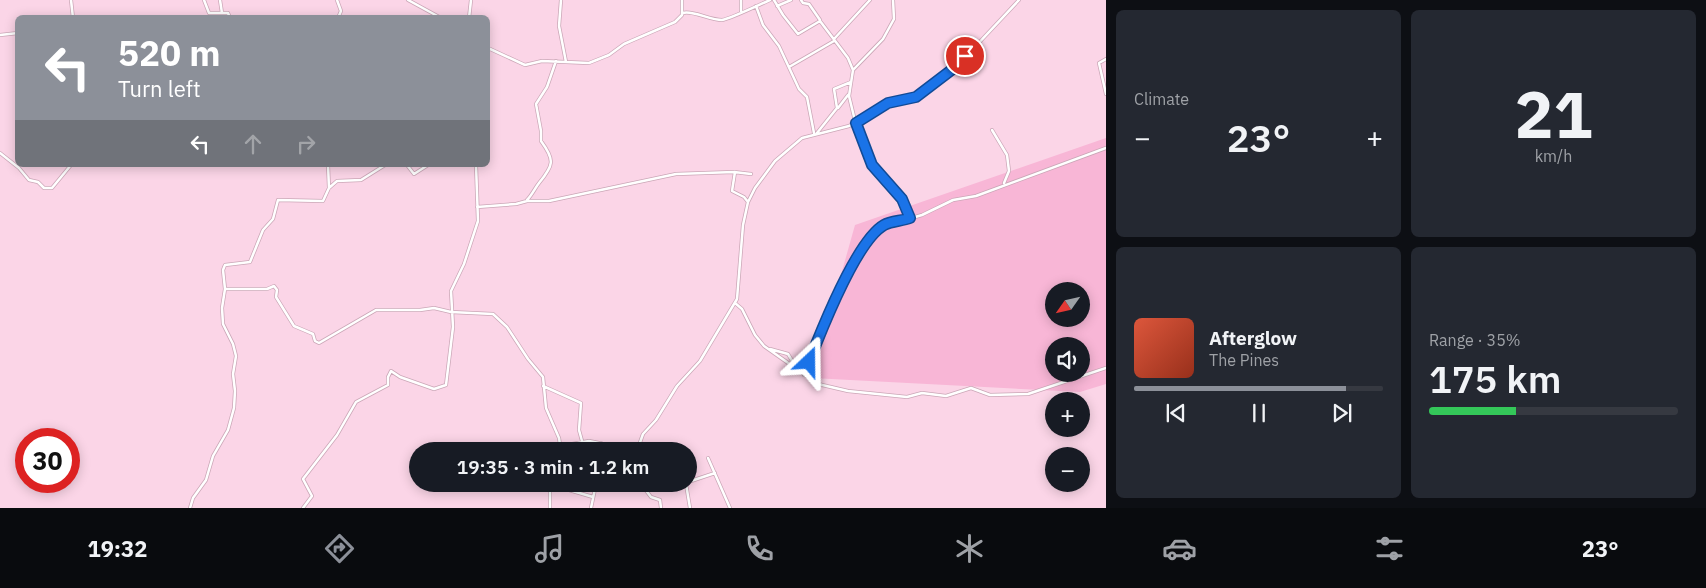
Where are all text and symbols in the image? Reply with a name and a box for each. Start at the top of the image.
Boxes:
text: 520 m [118,30,221,76]
icon: left [35,35,100,100]
pin [944,35,986,77]
icon: arrive [951,42,979,70]
text: 21 [1514,71,1593,156]
text: Turn left [118,74,201,103]
text: Climate [1134,89,1189,109]
text: 23° [1227,113,1290,162]
text: − [1134,119,1151,156]
text: + [1366,119,1383,156]
icon: left [186,130,214,158]
icon: ahead [239,130,267,158]
icon: right [292,130,320,158]
text: km/h [1535,146,1572,166]
north arrow [1045,282,1090,328]
map controls [1045,282,1090,492]
text: Afterglow [1209,326,1297,350]
text: Range · 35% [1429,330,1521,350]
position arrow [782,335,834,387]
button: sound [1045,337,1090,382]
text: The Pines [1209,350,1279,370]
text: 175 km [1429,354,1561,403]
button: + [1045,392,1090,437]
icon: previous [1162,399,1190,427]
icon: pause [1245,399,1273,427]
icon: next [1328,399,1356,427]
speed limit sign: 30 [15,428,80,493]
button: − [1045,447,1090,492]
text: 19:35 · 3 min · 1.2 km [457,455,649,479]
icon: directions [322,531,357,566]
icon: music [532,531,567,566]
icon: phone [742,531,777,566]
icon: climate [952,531,987,566]
icon: car [1162,531,1197,566]
icon: filters [1372,531,1407,566]
text: 19:32 [87,534,148,563]
text: 23° [1582,534,1618,563]

